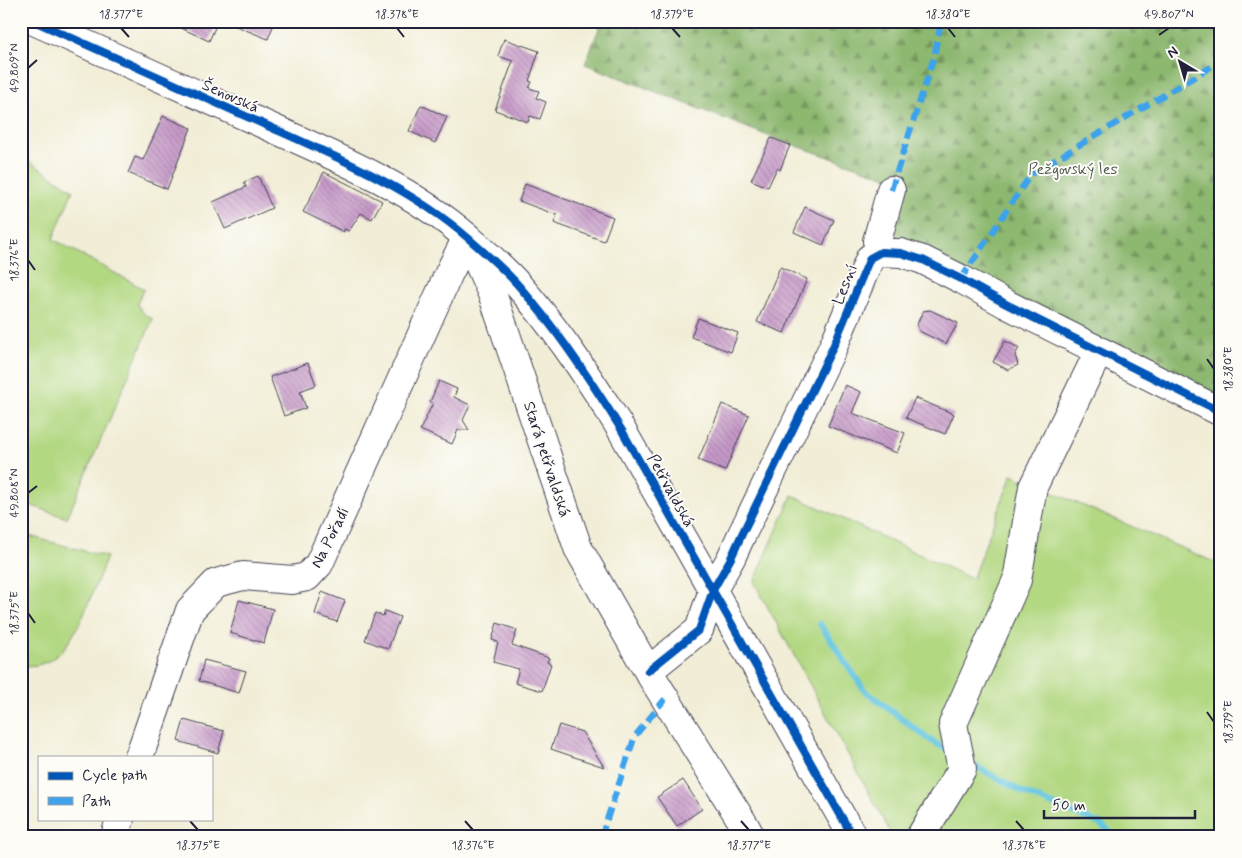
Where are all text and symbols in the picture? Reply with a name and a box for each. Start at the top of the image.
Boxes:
text: 18.377°E [99,7,143,23]
text: 18.378°E [375,7,419,23]
text: 18.379°E [650,7,694,23]
text: 18.380°E [925,7,971,23]
text: 49.807°N [1144,7,1194,23]
north arrow [1154,38,1204,88]
text: N [1163,43,1182,63]
text: 49.809°N [7,44,23,92]
street label: Šenovská [199,75,262,118]
park label: Pežgovský les [1028,159,1118,180]
text: 18.376°E [7,239,23,281]
street label: Lesní [828,261,863,308]
text: 18.380°E [1221,346,1237,392]
street label: Stará petřvaldská [518,399,575,520]
street label: Petřvaldská [642,451,699,531]
text: 49.808°N [7,468,23,518]
street label: Na Pořadí [306,504,355,572]
text: 18.375°E [7,591,23,635]
text: 18.379°E [1221,700,1237,744]
legend [38,756,212,820]
text: Cycle path [82,766,147,786]
scale bar [1044,788,1196,820]
text: Path [82,792,111,812]
text: 50 m [1052,796,1086,816]
text: 18.375°E [176,838,220,854]
text: 18.376°E [452,838,494,854]
text: 18.377°E [727,838,771,854]
text: 18.378°E [1002,838,1046,854]

